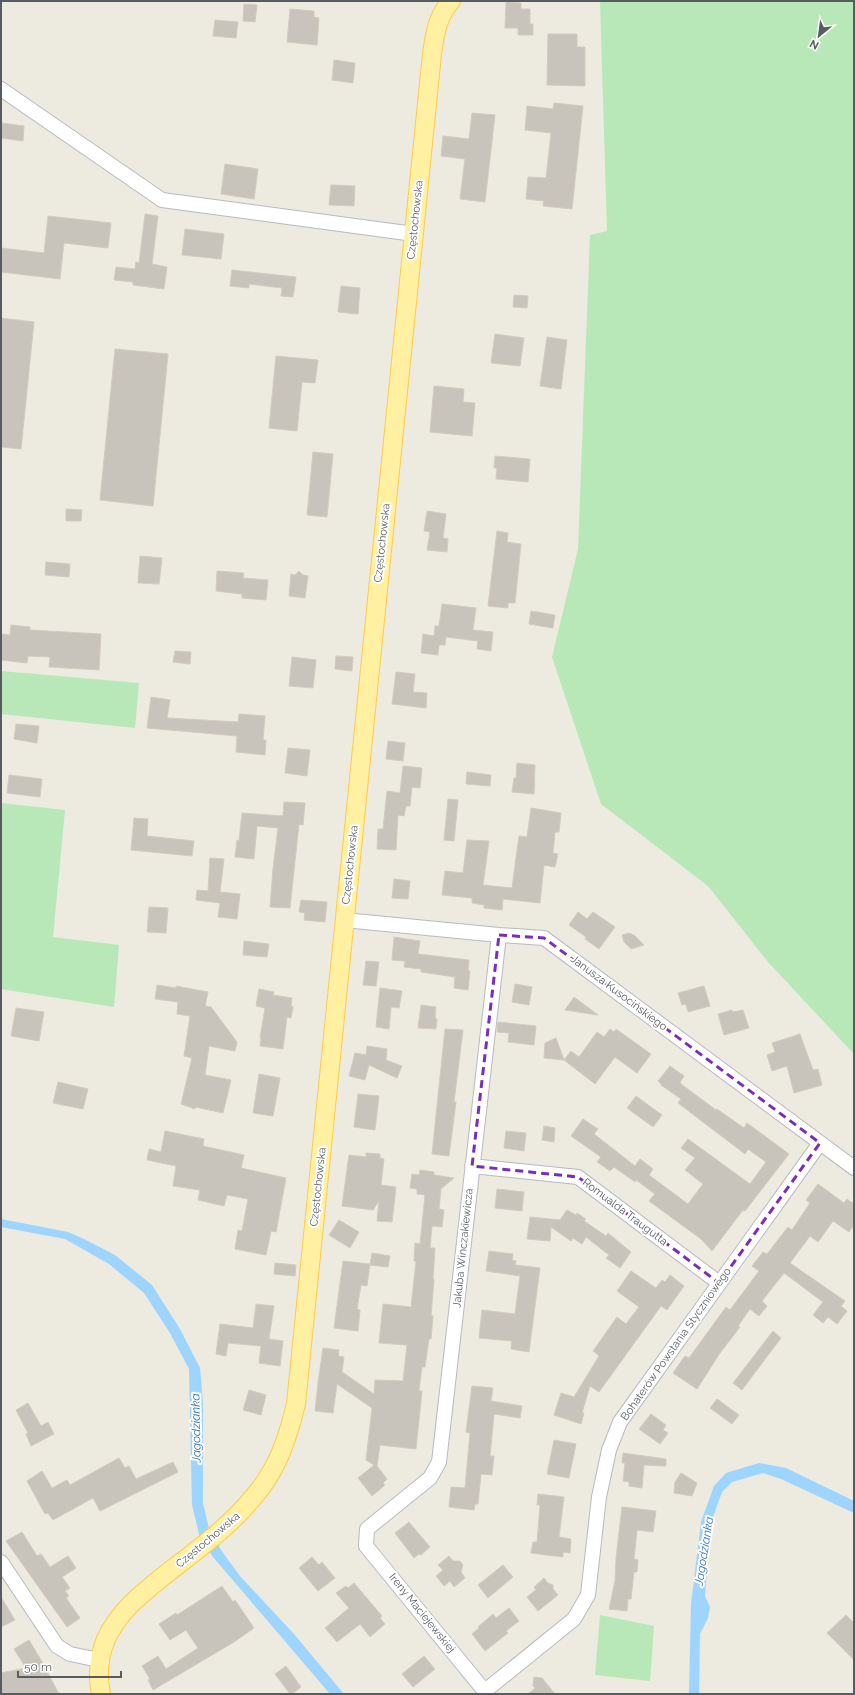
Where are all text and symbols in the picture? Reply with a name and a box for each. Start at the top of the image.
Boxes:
north arrow [799,16,839,56]
text: N [808,37,821,52]
street label: Częstochowska [404,180,426,260]
street label: Częstochowska [371,503,393,583]
street label: Częstochowska [339,825,361,905]
street label: Janusza Kusocińskiego [568,953,670,1034]
street label: Częstochowska [307,1147,329,1227]
street label: Romualda Traugutta [580,1176,670,1248]
street label: Jakuba Winczakiewicza [450,1188,476,1308]
street label: Bohaterów Powstania Styczniowego [618,1265,734,1423]
water label: Jagodzianka [188,1393,204,1464]
street label: Częstochowska [173,1509,243,1571]
water label: Jagodzianka [691,1516,716,1587]
street label: Ireny Maciejewskiej [386,1571,458,1655]
scale bar [18,1653,121,1679]
text: 50 m [24,1660,52,1674]

